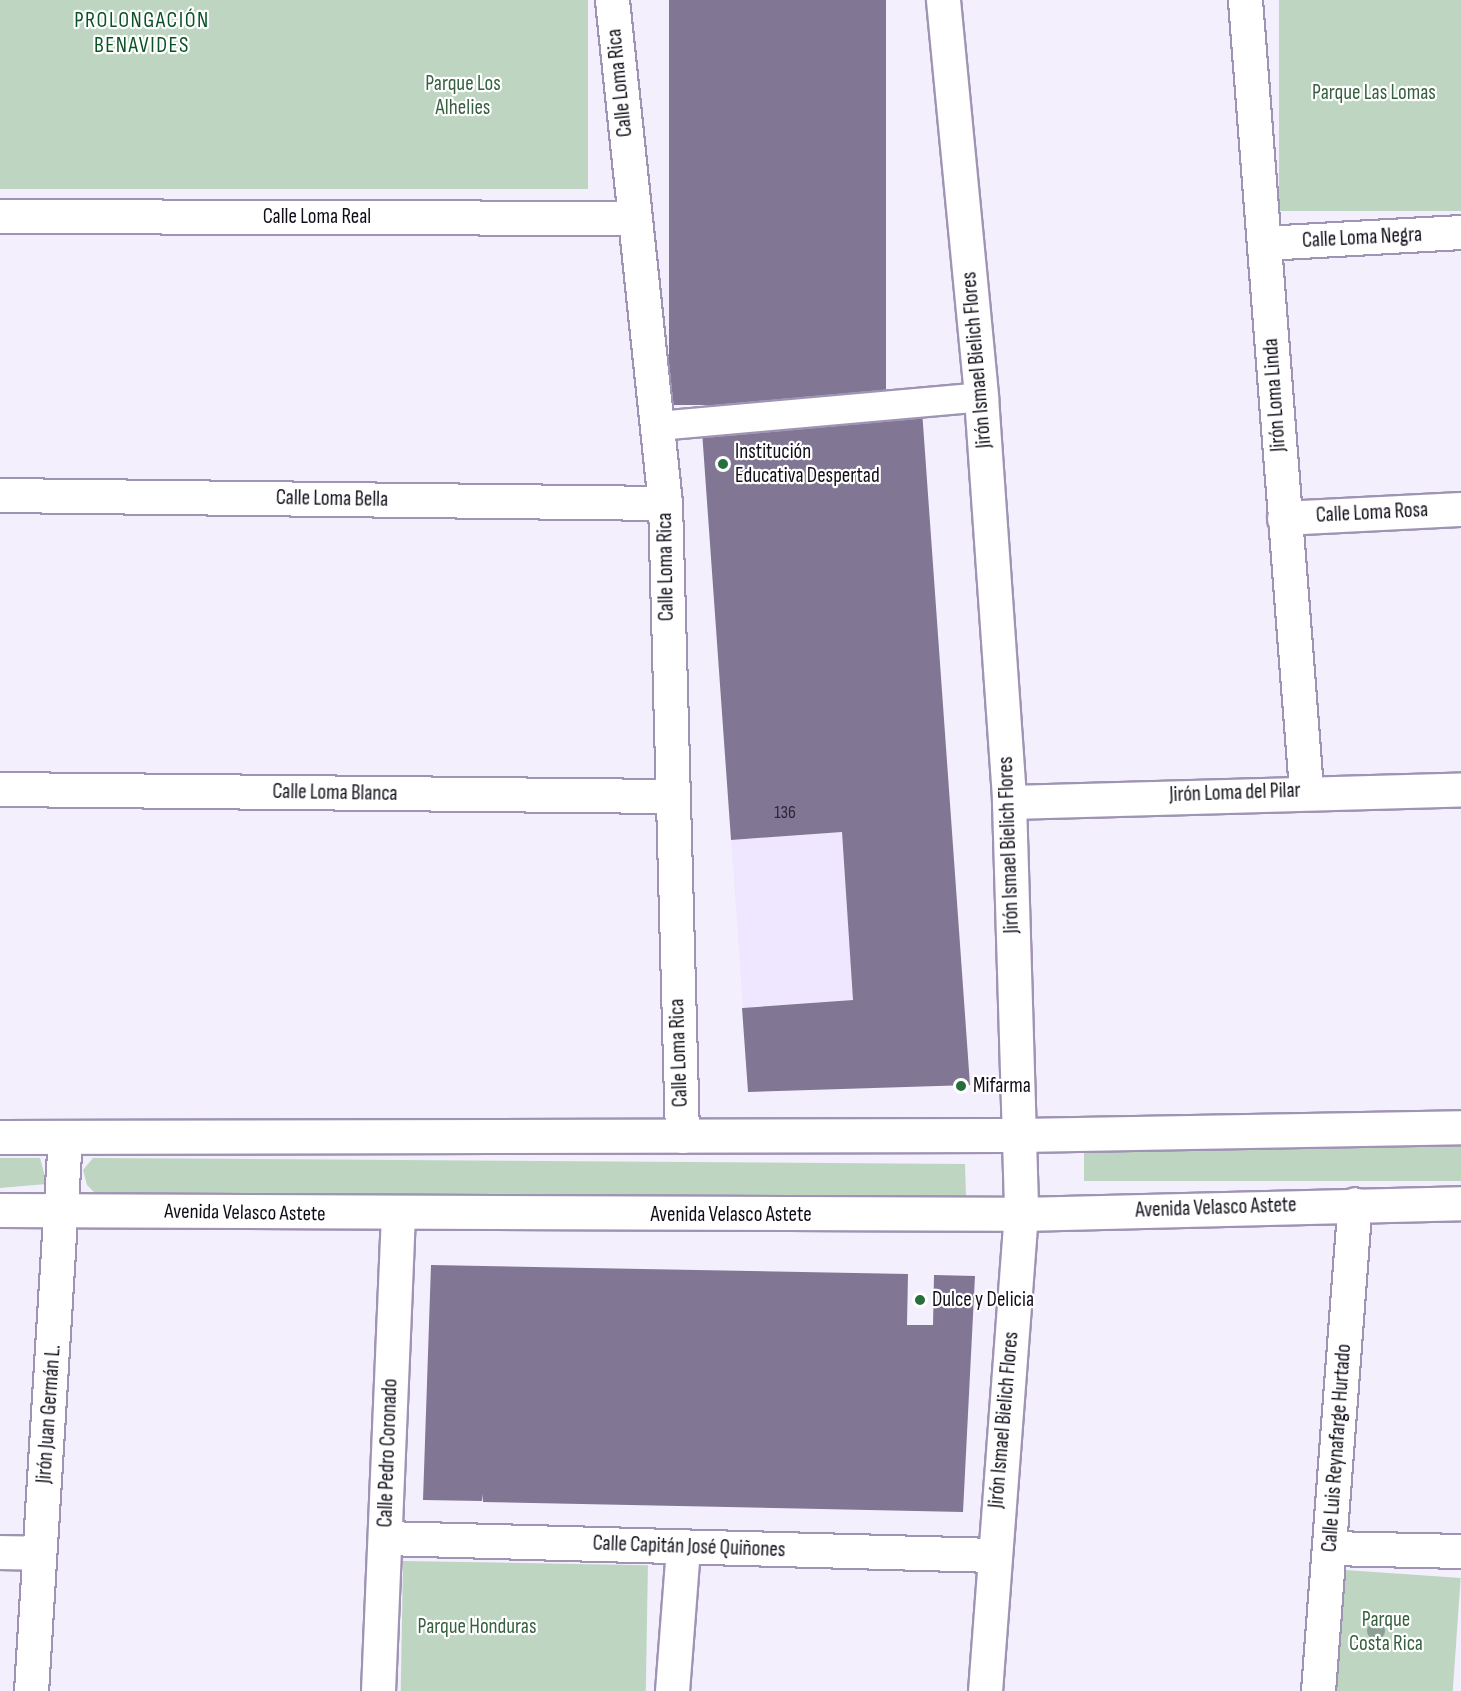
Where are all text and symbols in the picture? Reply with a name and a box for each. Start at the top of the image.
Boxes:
district label: PROLONGACIÓN BENAVIDES [74,7,210,58]
street label: Calle Loma Rica [602,28,638,138]
park label: Parque Los Alhelies [425,71,501,121]
park label: Parque Las Lomas [1312,80,1436,106]
street label: Calle Loma Real [263,204,371,230]
street label: Calle Loma Negra [1301,222,1423,254]
street label: Jirón Ismael Bielich Flores [957,271,997,449]
street label: Jirón Loma Linda [1258,337,1292,453]
place label: Institución Educativa Despertad [735,439,880,489]
marker: Institución Educativa Despertad [716,457,730,471]
street label: Calle Loma Bella [276,485,388,513]
street label: Calle Loma Rosa [1315,497,1429,529]
street label: Calle Loma Rica [652,513,680,621]
street label: Jirón Ismael Bielich Flores [993,756,1025,934]
street label: Jirón Loma del Pilar [1169,778,1301,808]
street label: Calle Loma Blanca [272,779,398,807]
house number: 136 [774,802,796,824]
street label: Calle Loma Rica [665,998,693,1108]
place label: Mifarma [973,1073,1031,1099]
marker: Mifarma [954,1079,968,1093]
street label: Avenida Velasco Astete [1135,1193,1297,1223]
street label: Avenida Velasco Astete [164,1199,326,1227]
street label: Avenida Velasco Astete [650,1202,812,1228]
place label: Dulce y Delicia [932,1287,1034,1313]
marker: Dulce y Delicia [913,1293,927,1307]
street label: Jirón Ismael Bielich Flores [984,1331,1024,1509]
street label: Calle Luis Reynafarge Hurtado [1317,1343,1357,1553]
street label: Jirón Juan Germán L. [32,1344,66,1484]
street label: Calle Pedro Coronado [373,1378,403,1528]
street label: Calle Capitán José Quiñones [592,1531,786,1563]
park label: Parque Costa Rica [1349,1607,1423,1657]
park label: Parque Honduras [418,1614,536,1640]

